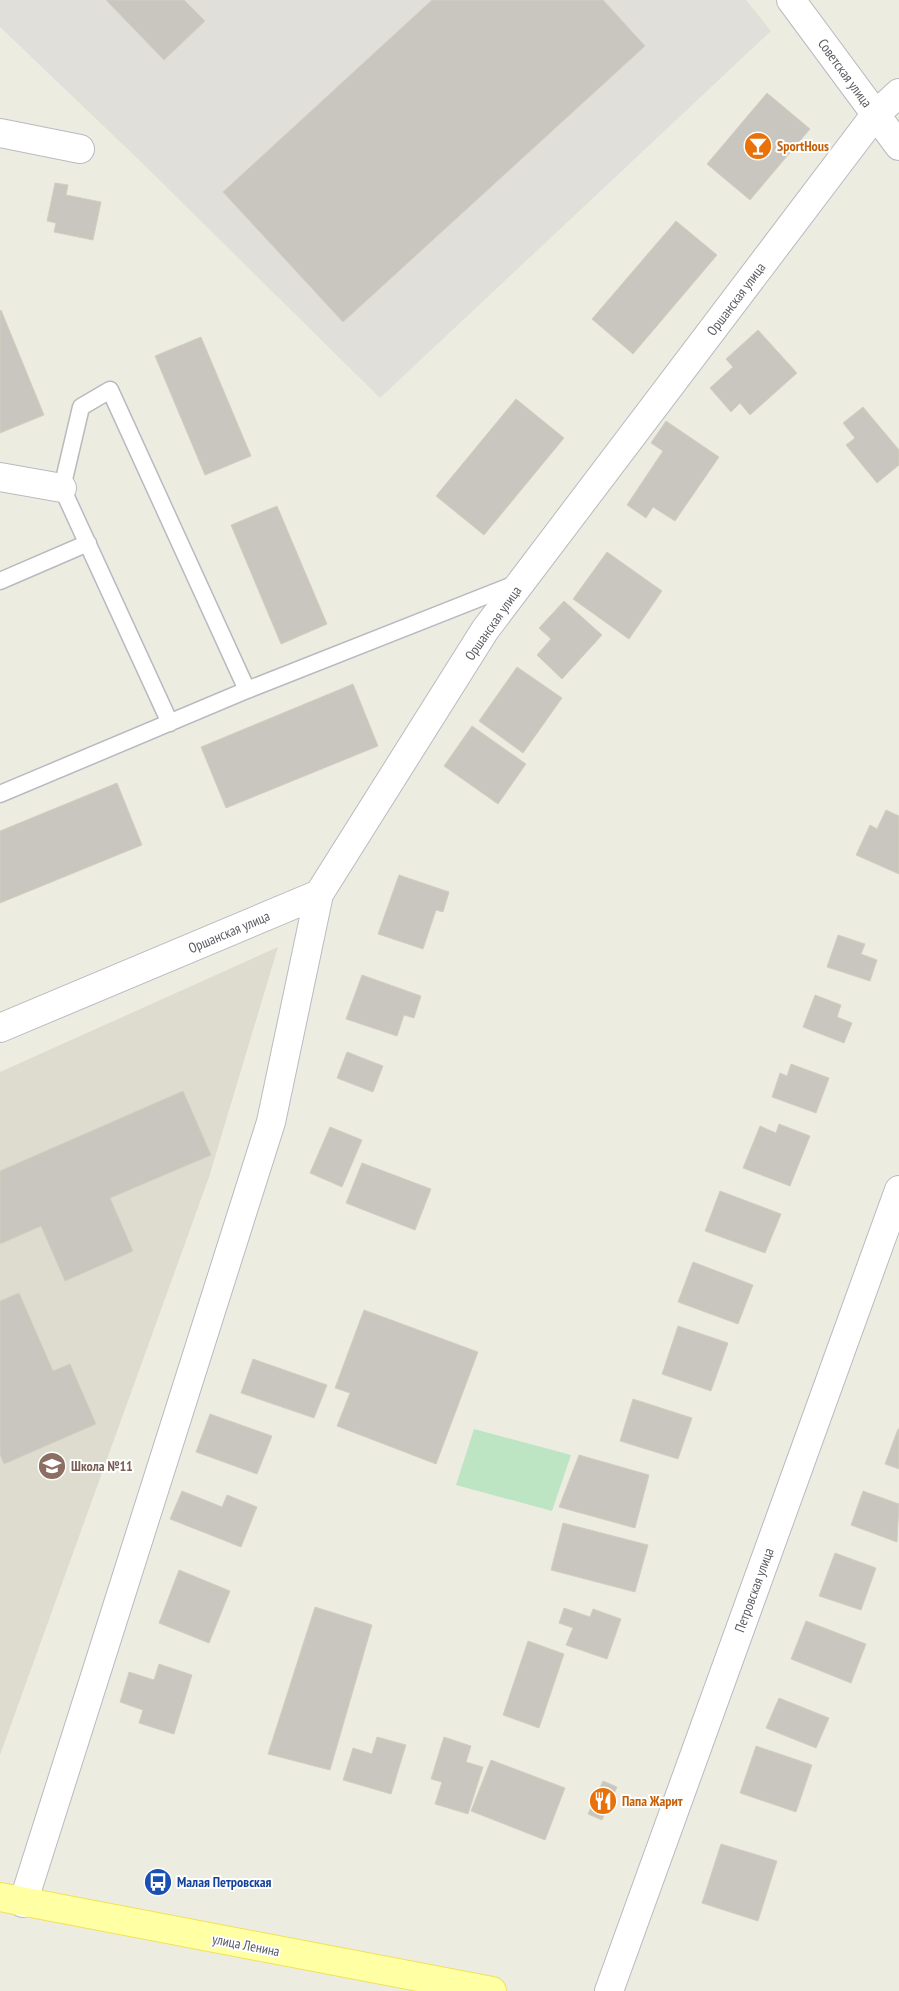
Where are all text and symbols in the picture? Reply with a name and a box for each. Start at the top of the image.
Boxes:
street label: Советская улица [814,35,876,111]
bar icon: SportHous [743,131,773,161]
place label: SportHous [777,137,829,155]
street label: Оршанская улица [703,259,769,339]
street label: Оршанская улица [461,582,525,664]
street label: Оршанская улица [186,907,272,957]
school or university icon: Школа №11 [37,1451,67,1481]
place label: Школа №11 [71,1457,133,1475]
street label: Петровская улица [730,1545,778,1635]
restaurant icon: Папа Жарит [588,1786,618,1816]
place label: Папа Жарит [622,1792,683,1810]
bus stop icon: Малая Петровская [143,1867,173,1897]
place label: Малая Петровская [177,1873,272,1891]
street label: улица Ленина [211,1930,281,1960]

